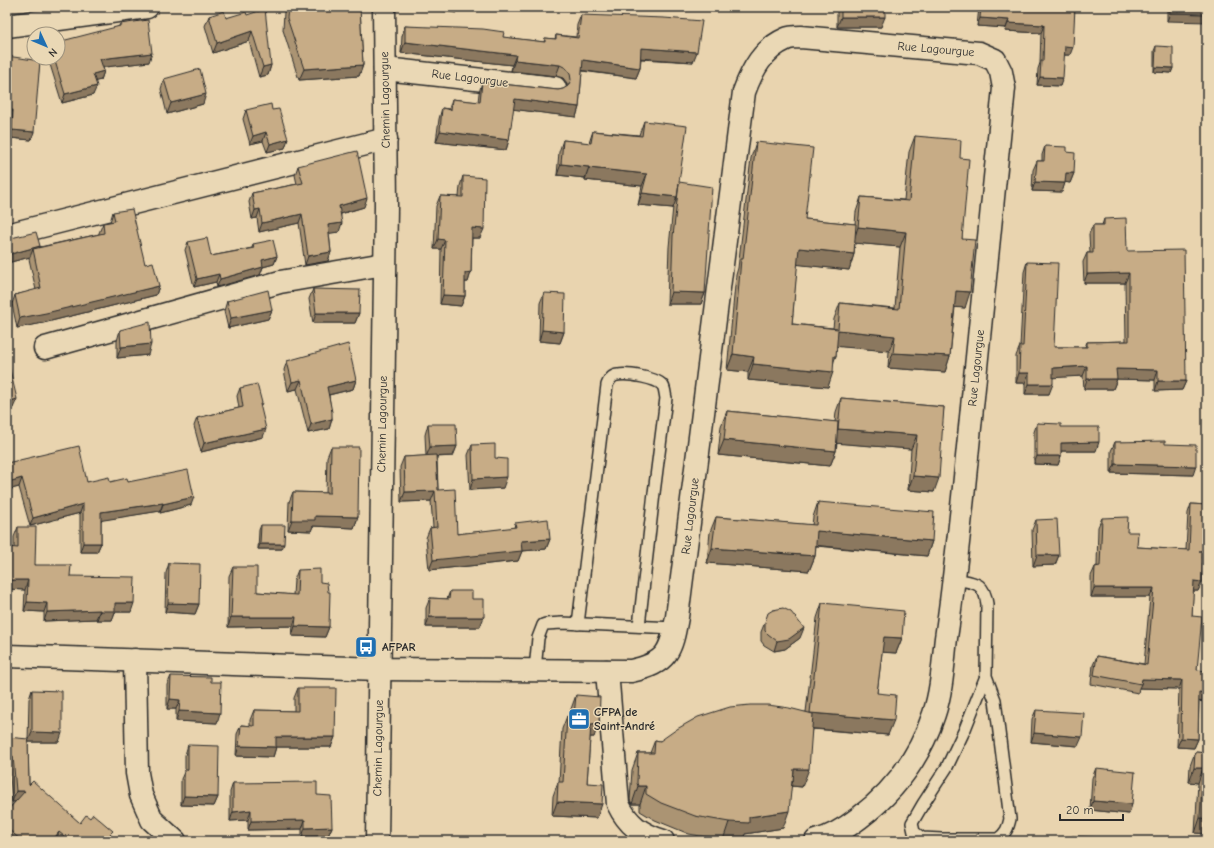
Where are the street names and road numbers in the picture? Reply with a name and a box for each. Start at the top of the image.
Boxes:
street label: Rue Lagourgue [897,39,975,59]
street label: Chemin Lagourgue [377,51,393,149]
street label: Rue Lagourgue [431,66,509,90]
street label: Rue Lagourgue [965,329,987,407]
street label: Chemin Lagourgue [374,375,390,473]
street label: Rue Lagourgue [678,477,702,555]
street label: Chemin Lagourgue [370,699,386,797]

